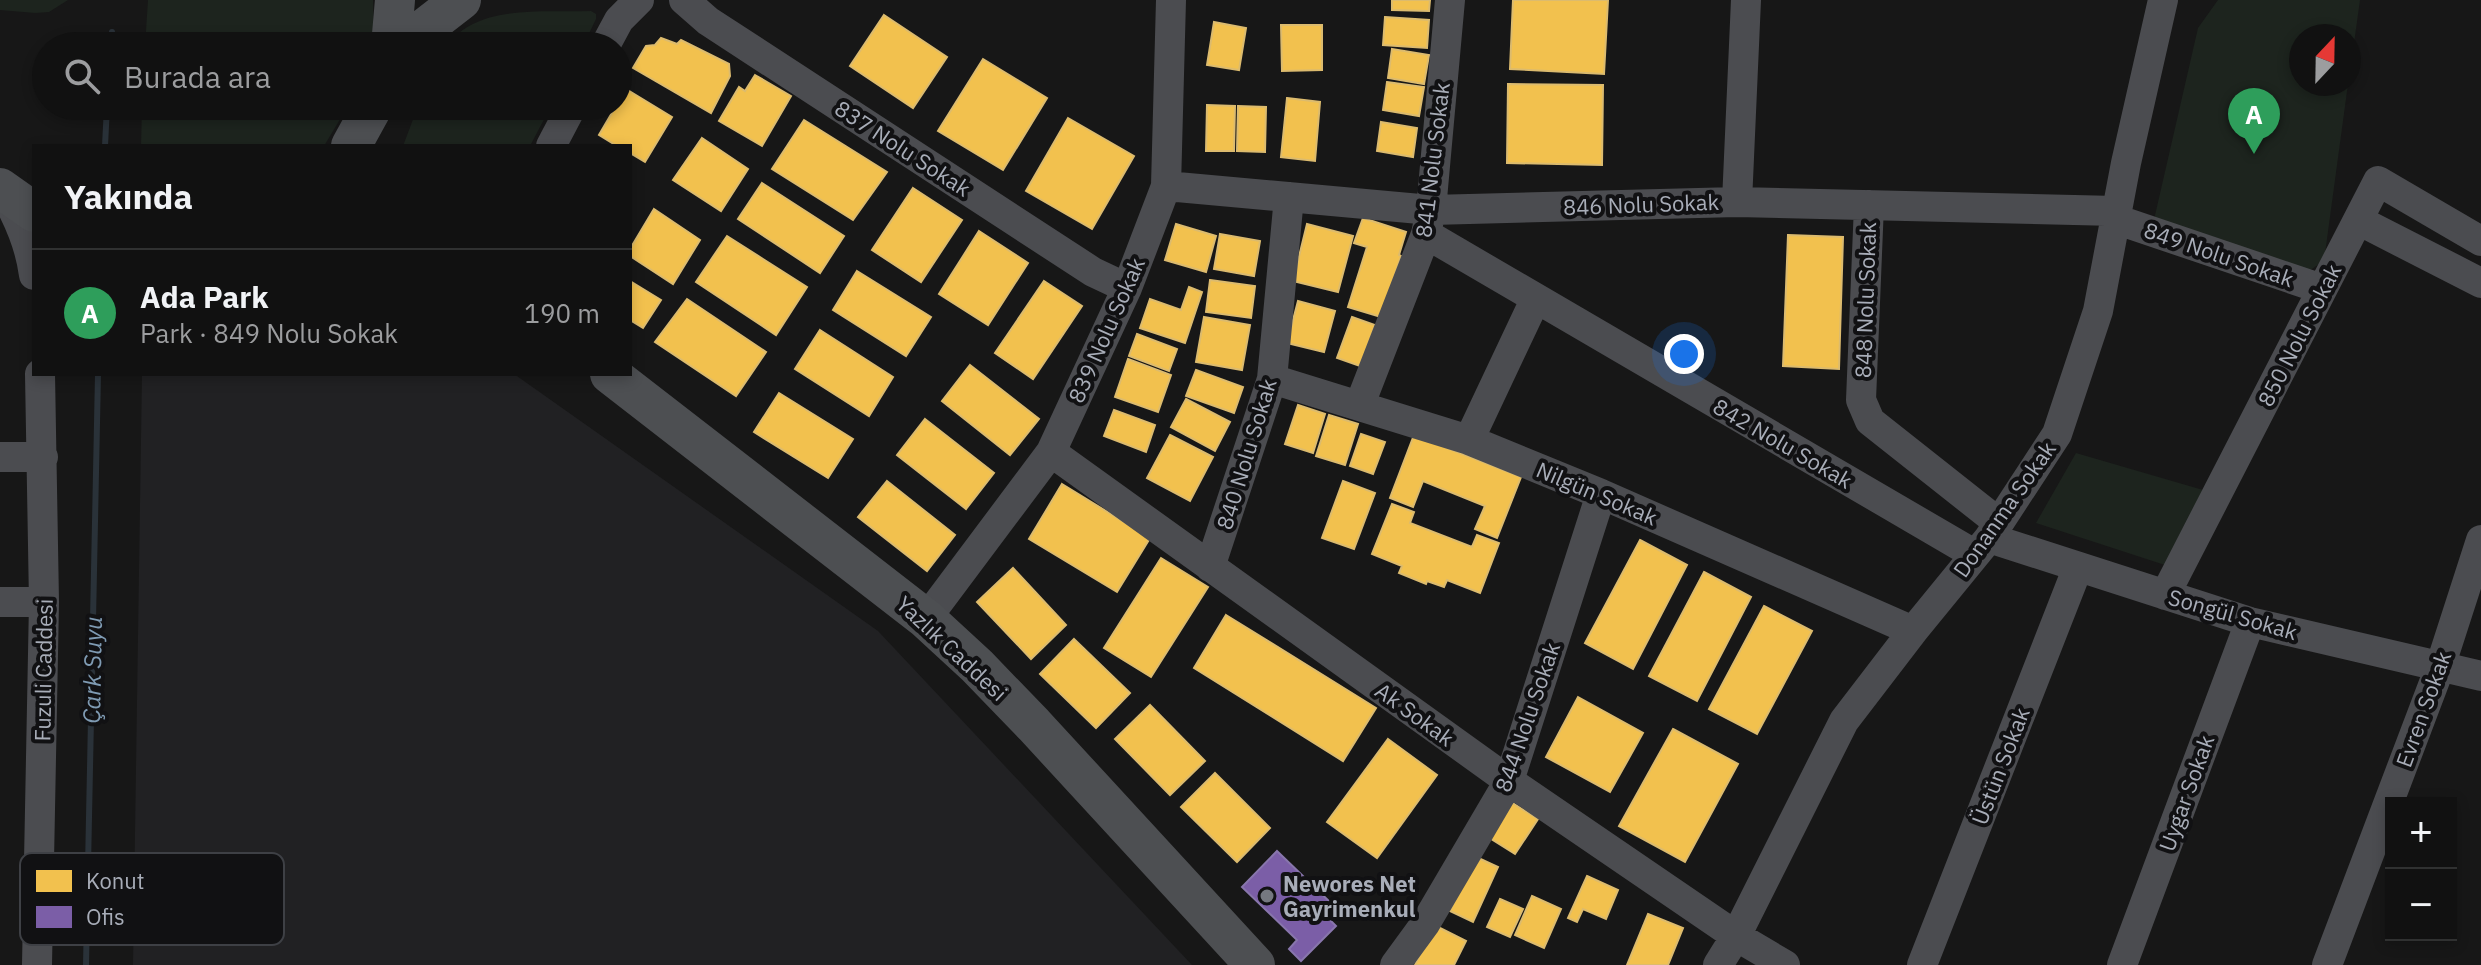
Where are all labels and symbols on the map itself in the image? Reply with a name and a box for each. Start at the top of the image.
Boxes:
north arrow [2289,24,2361,96]
street label: 841 Nolu Sokak [1408,80,1456,239]
pin: A [2228,88,2280,154]
street label: 837 Nolu Sokak [830,93,977,203]
street label: 846 Nolu Sokak [1562,187,1720,221]
street label: 849 Nolu Sokak [2140,215,2298,293]
street label: 848 Nolu Sokak [1848,221,1882,379]
street label: 839 Nolu Sokak [1061,252,1151,407]
street label: 850 Nolu Sokak [2251,258,2348,411]
your location [1664,334,1704,374]
street label: 840 Nolu Sokak [1209,375,1283,533]
street label: 842 Nolu Sokak [1708,391,1858,495]
street label: Donanma Sokak [1946,435,2062,583]
street label: Nilgün Sokak [1532,455,1662,532]
street label: Songül Sokak [2165,582,2301,646]
street label: Yazlık Caddesi [890,589,1014,707]
street label: Fuzuli Caddesi [27,598,59,742]
water label: Çark Suyu [75,616,109,724]
street label: 844 Nolu Sokak [1488,638,1566,796]
street label: Evren Sokak [2389,647,2458,771]
street label: Ak Sokak [1370,676,1461,753]
street label: Üstün Sokak [1964,703,2036,829]
street label: Uygar Sokak [2152,730,2221,855]
legend [20,853,284,945]
text: Konut [86,866,144,895]
place label: Newores Net Gayrimenkul [1283,869,1416,923]
marker: Newores Net Gayrimenkul [1258,887,1276,905]
text: Ofis [86,902,125,931]

